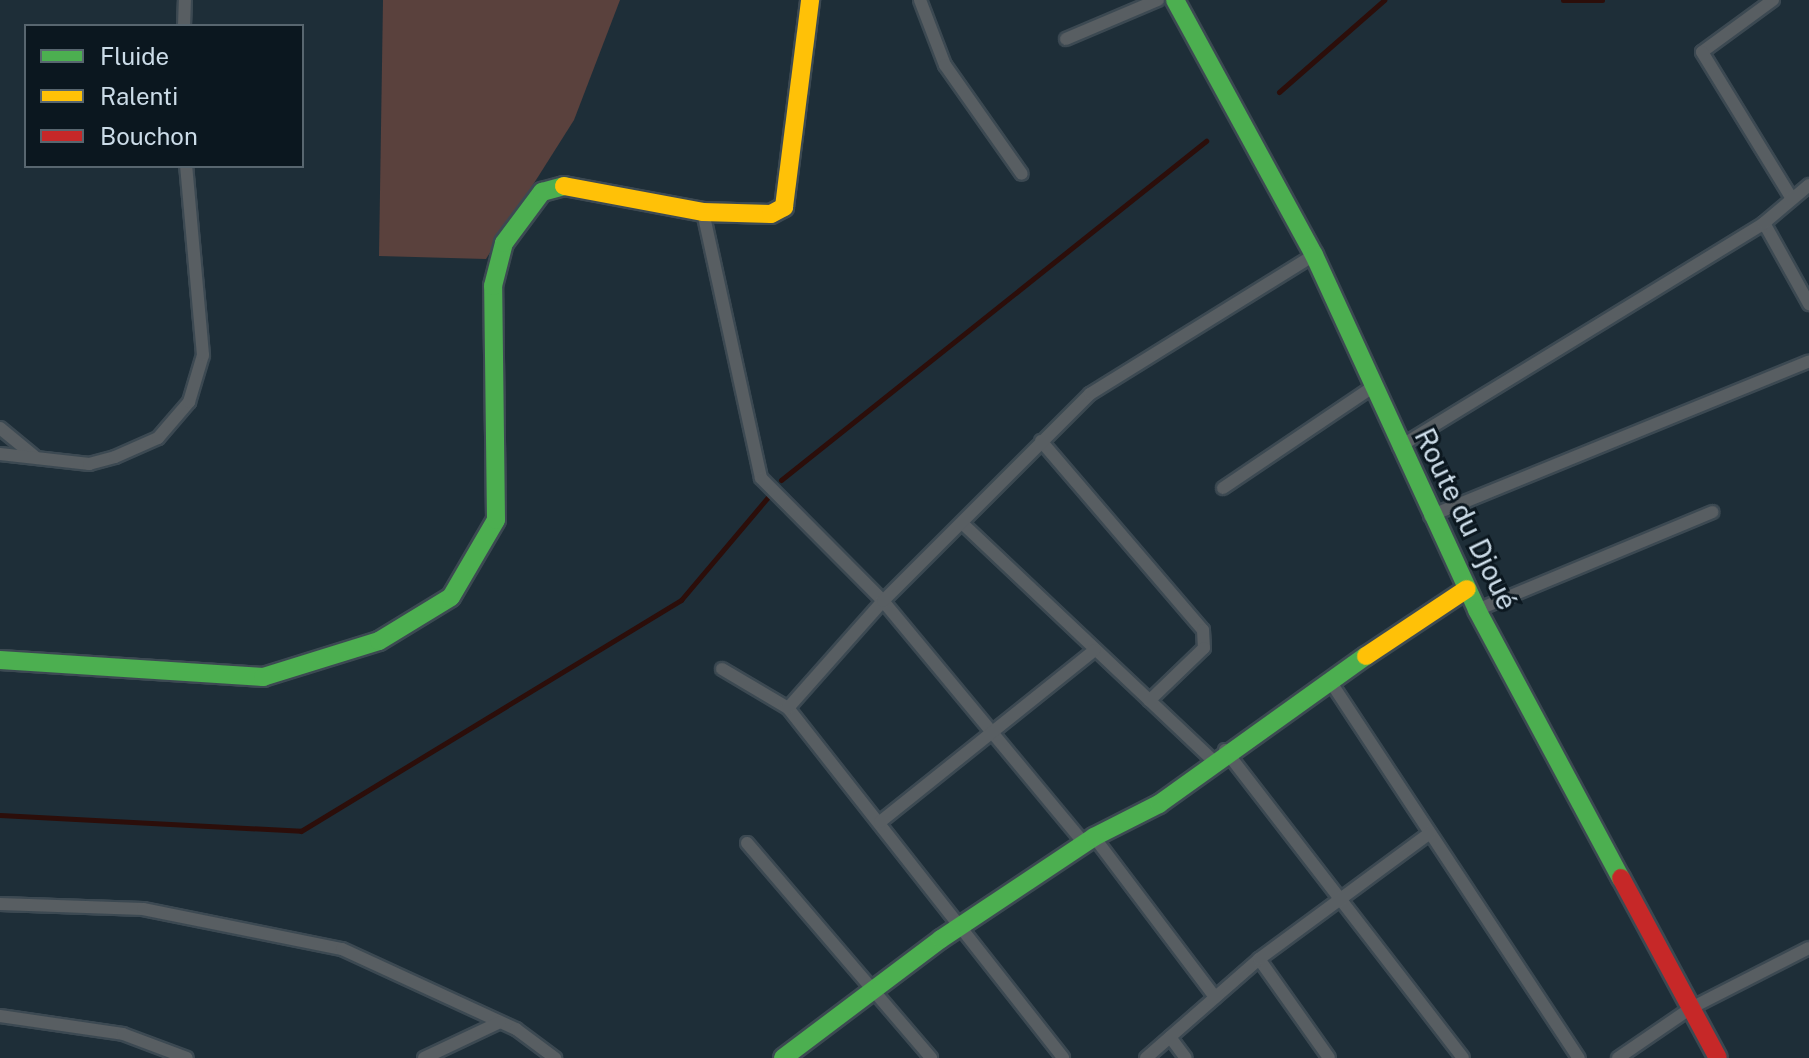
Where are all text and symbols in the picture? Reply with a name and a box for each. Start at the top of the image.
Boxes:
legend [24,24,304,168]
text: Fluide [100,42,169,70]
text: Ralenti [100,82,178,110]
text: Bouchon [100,122,198,150]
street label: Route du Djoué [1407,423,1525,615]

